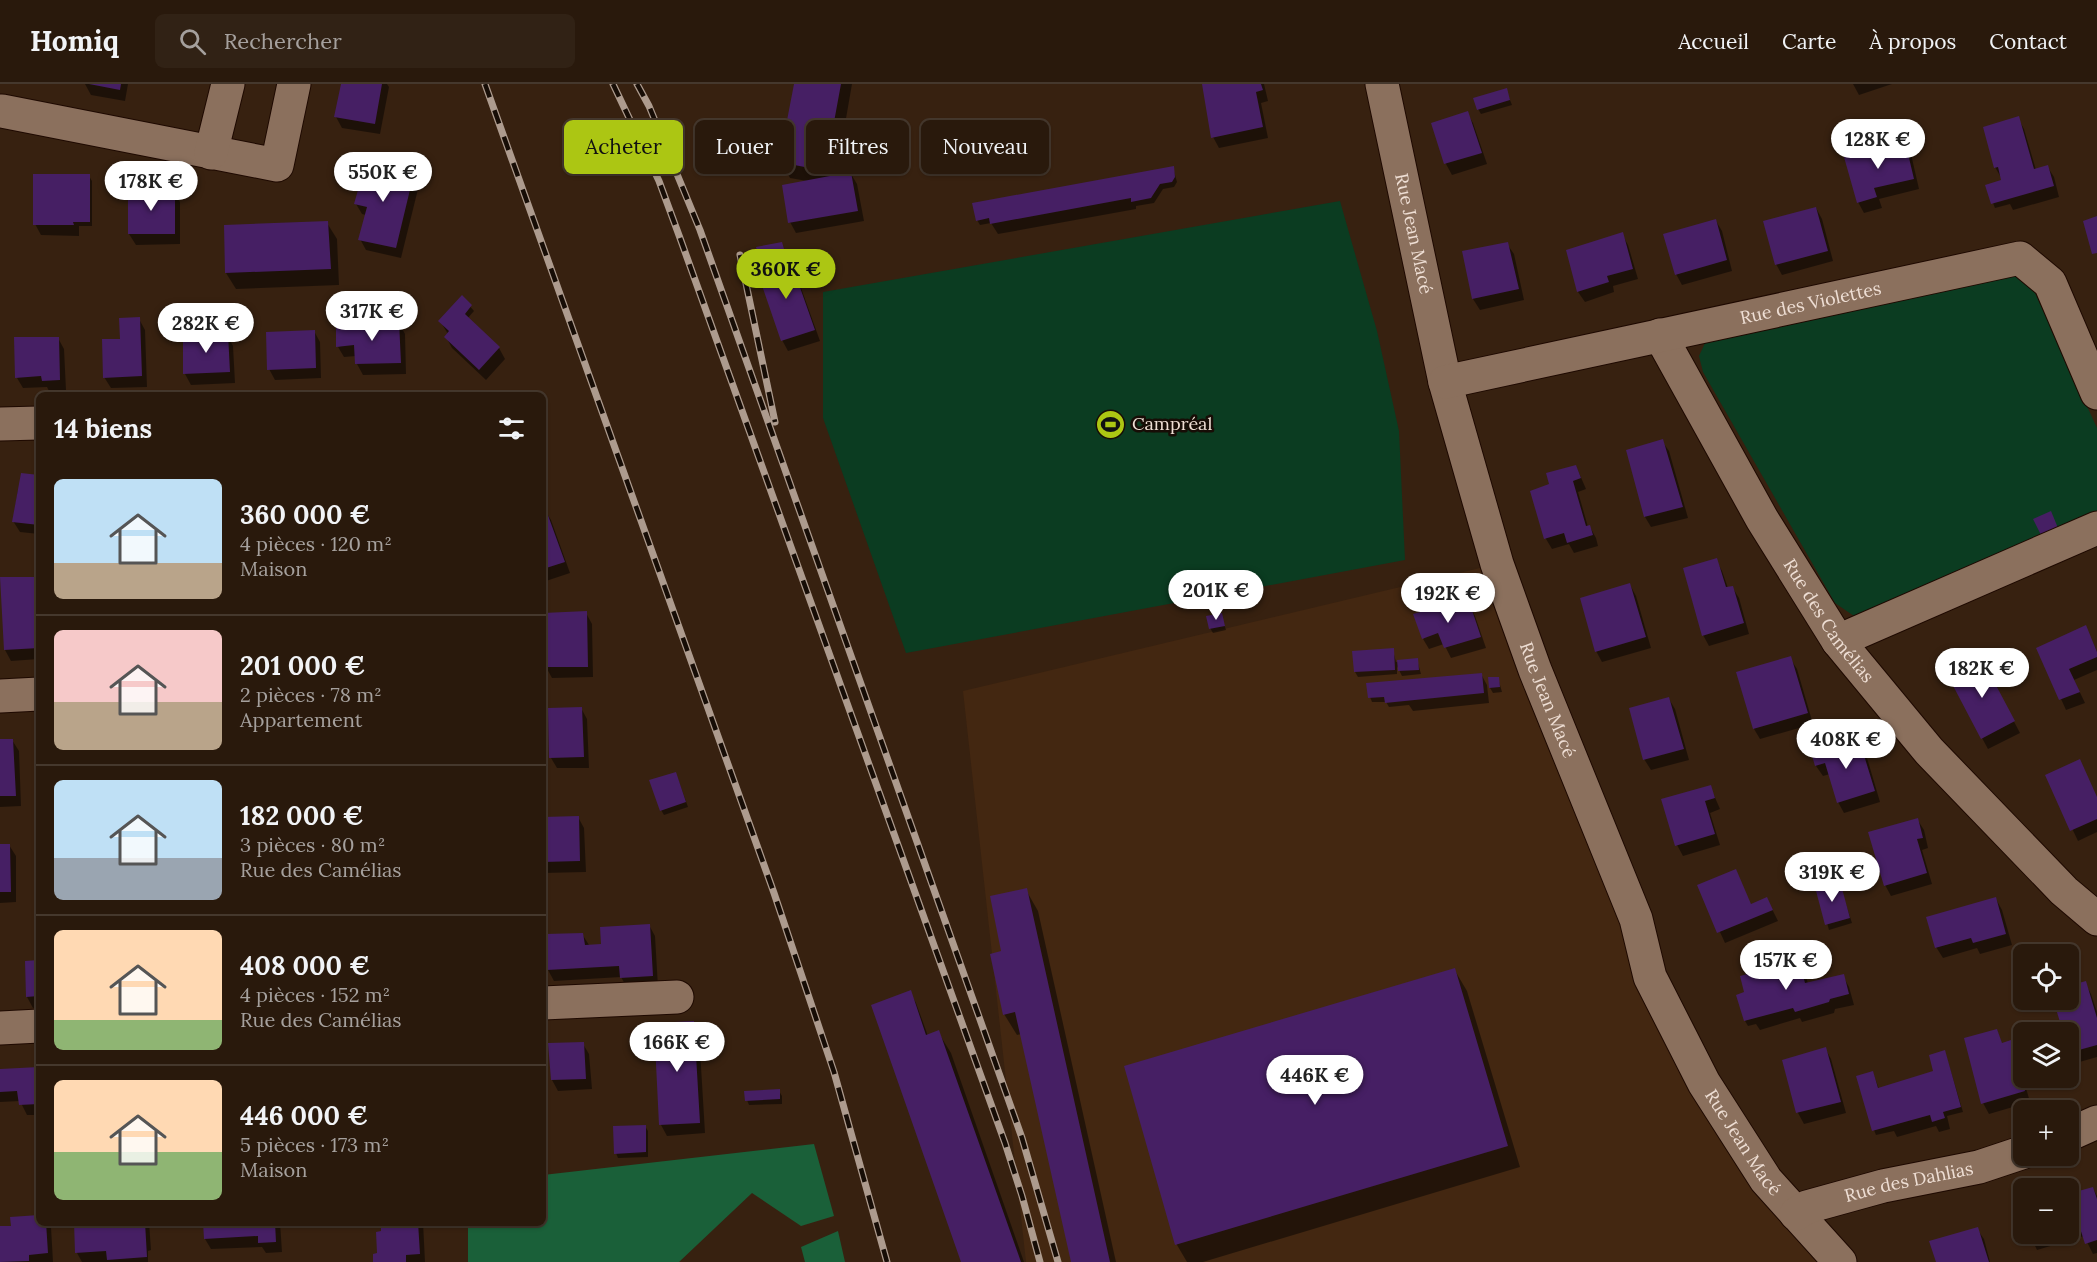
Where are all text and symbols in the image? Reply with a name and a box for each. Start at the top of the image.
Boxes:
search box [155,14,575,68]
text: Homiq [30,23,119,59]
icon: search [176,25,209,58]
text: Rechercher [224,27,342,55]
text: Accueil [1678,28,1749,55]
text: Carte [1782,28,1836,55]
text: À propos [1869,28,1956,55]
text: Contact [1989,28,2067,55]
pin: 128K € [1829,119,1927,170]
chip: Acheter [564,120,683,174]
chip: Louer [695,120,794,174]
chip: Filtres [806,120,909,174]
chip: Nouveau [921,120,1049,174]
text: 128K € [1845,126,1911,151]
pin: 550K € [334,152,432,203]
text: 550K € [348,159,418,184]
pin: 178K € [102,161,200,212]
text: 178K € [119,168,183,193]
street label: Rue Jean Macé [1390,171,1438,296]
pin: 360K € [737,249,835,300]
text: 360K € [750,256,822,281]
street label: Rue des Violettes [1738,276,1883,329]
pin: 317K € [323,291,421,342]
text: 317K € [340,298,404,323]
pin: 282K € [157,303,255,354]
text: 282K € [172,310,240,335]
sports icon: Campréal [1095,408,1127,440]
text: 14 biens [54,412,152,445]
icon: filters [495,412,528,445]
place label: Campréal [1132,412,1212,435]
text: 360 000 € [240,498,370,531]
icon: home [102,503,174,575]
text: 4 pièces · 120 m² [240,531,392,556]
street label: Rue des Camélias [1778,554,1880,687]
text: Maison [240,556,307,581]
pin: 201K € [1167,570,1265,621]
pin: 192K € [1399,573,1497,624]
text: 201K € [1182,577,1250,602]
text: 192K € [1415,580,1481,605]
street label: Rue Jean Macé [1515,639,1582,761]
pin: 182K € [1933,648,2031,699]
text: 201 000 € [240,649,365,682]
icon: home [102,654,174,726]
text: 182K € [1949,655,2015,680]
text: 2 pièces · 78 m² [240,682,382,707]
text: Appartement [240,707,363,732]
pin: 408K € [1797,719,1895,770]
text: 408K € [1811,726,1881,751]
text: 182 000 € [240,799,364,832]
icon: home [102,804,174,876]
text: 3 pièces · 80 m² [240,832,385,857]
pin: 319K € [1783,852,1881,903]
text: Rue des Camélias [240,857,402,882]
text: 319K € [1799,859,1865,884]
pin: 157K € [1737,940,1835,991]
map controls [2013,944,2079,1244]
button: locate [2013,944,2079,1010]
text: 157K € [1754,947,1818,972]
text: 408 000 € [240,949,370,982]
icon: home [102,954,174,1026]
text: 4 pièces · 152 m² [240,982,390,1007]
text: Rue des Camélias [240,1007,402,1032]
pin: 166K € [628,1022,726,1073]
button: layers [2013,1022,2079,1088]
text: 166K € [644,1029,710,1054]
pin: 446K € [1266,1055,1364,1106]
text: 446K € [1280,1062,1350,1087]
street label: Rue Jean Macé [1700,1085,1787,1201]
text: 446 000 € [240,1099,368,1132]
button: + [2013,1100,2079,1166]
icon: home [102,1104,174,1176]
text: 5 pièces · 173 m² [240,1132,389,1157]
street label: Rue des Dahlias [1842,1156,1975,1207]
text: Maison [240,1157,307,1182]
button: − [2013,1178,2079,1244]

